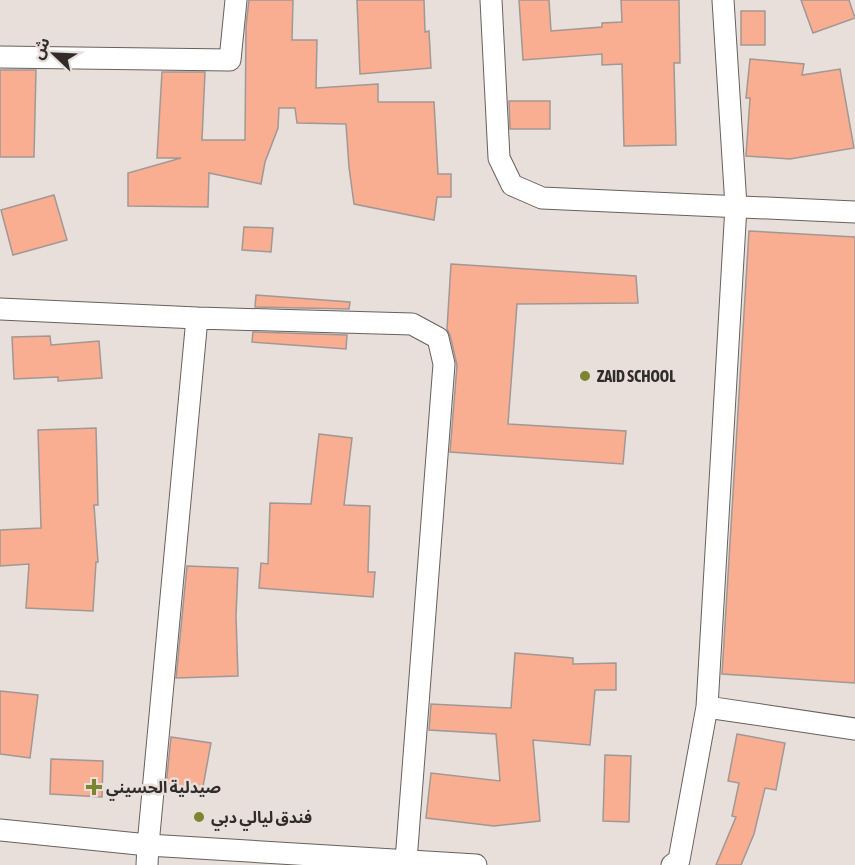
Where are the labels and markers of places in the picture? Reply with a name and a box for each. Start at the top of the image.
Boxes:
place label: ZAID SCHOOL [597,367,676,385]
marker: ZAID SCHOOL [578,369,592,383]
place label: صيدلية الحسيني [106,778,221,801]
marker: صيدلية الحسيني [87,780,101,794]
place label: فندق ليالي دبي [211,808,312,831]
marker: فندق ليالي دبي [192,810,206,824]

